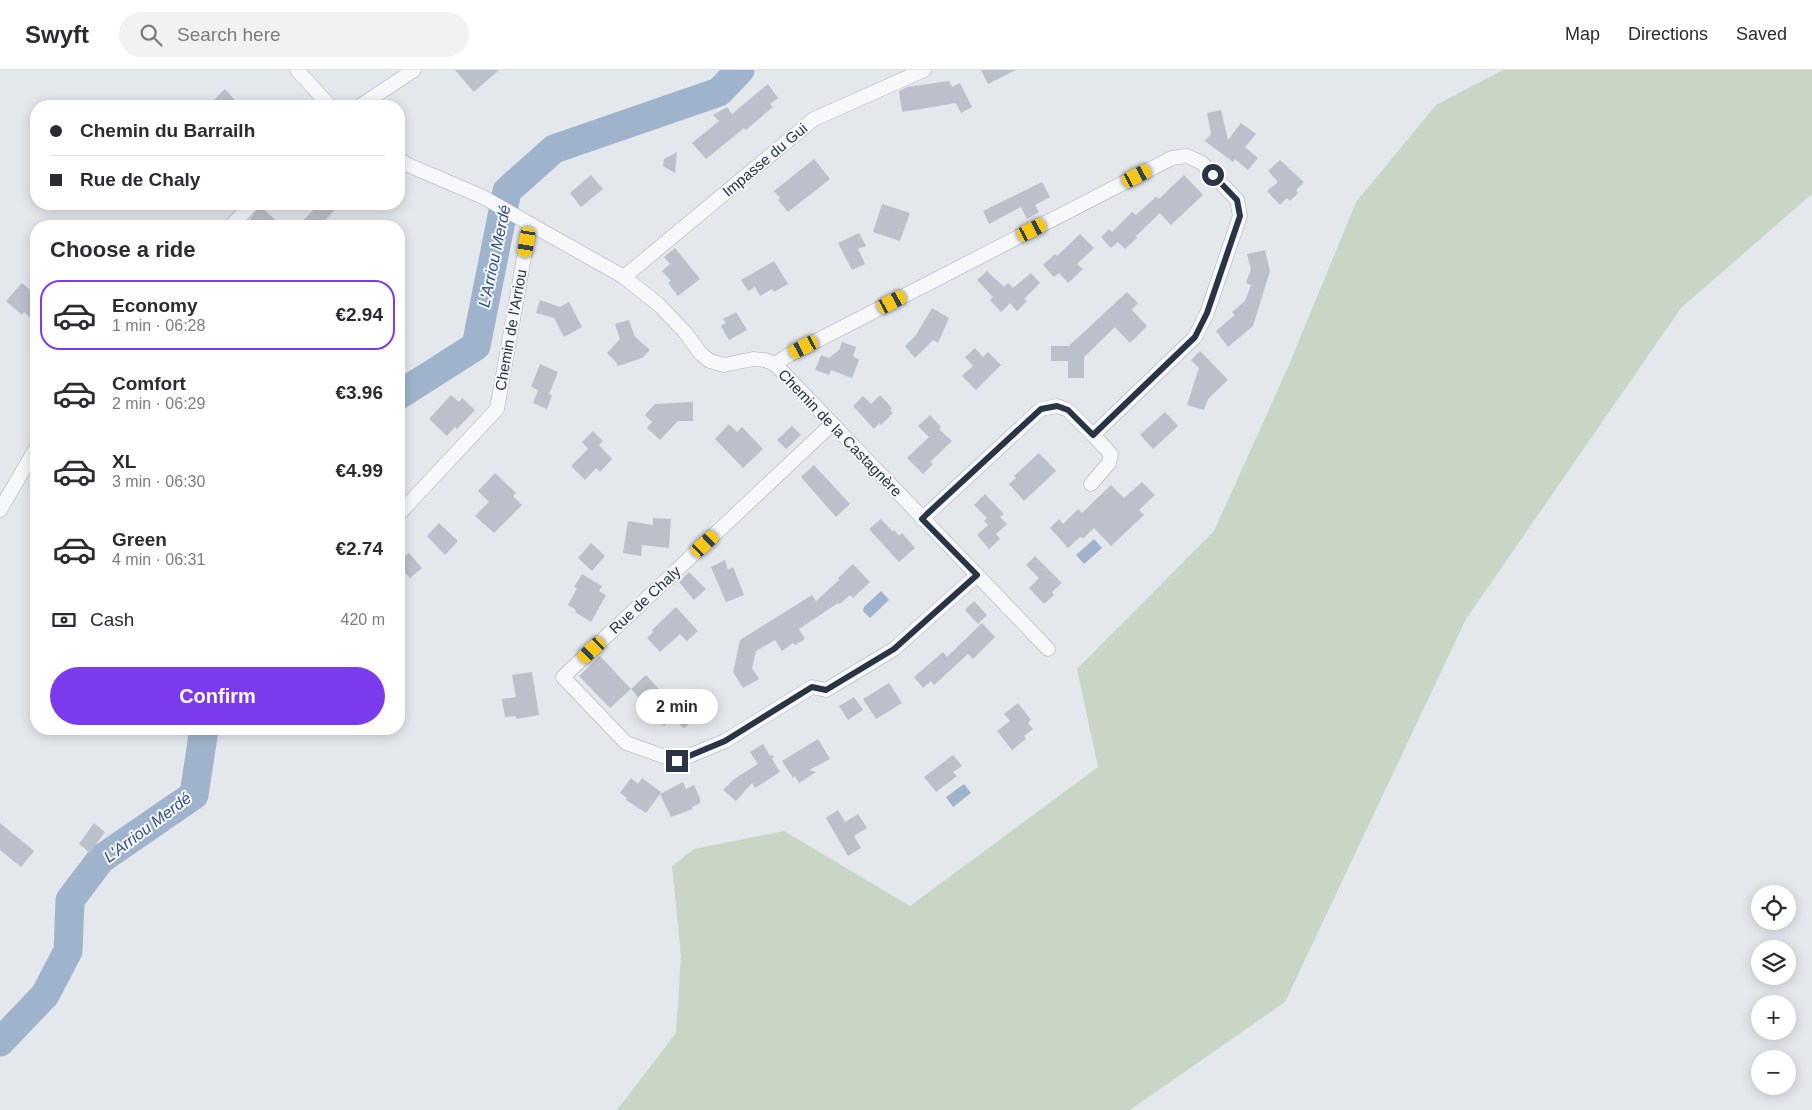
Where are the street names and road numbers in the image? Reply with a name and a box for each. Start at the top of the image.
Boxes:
street label: Impasse du Gui [719,119,810,200]
street label: Chemin de l'Arriou [491,268,530,392]
street label: Chemin de la Castagnère [775,366,906,500]
street label: Rue de Chaly [606,562,684,637]

